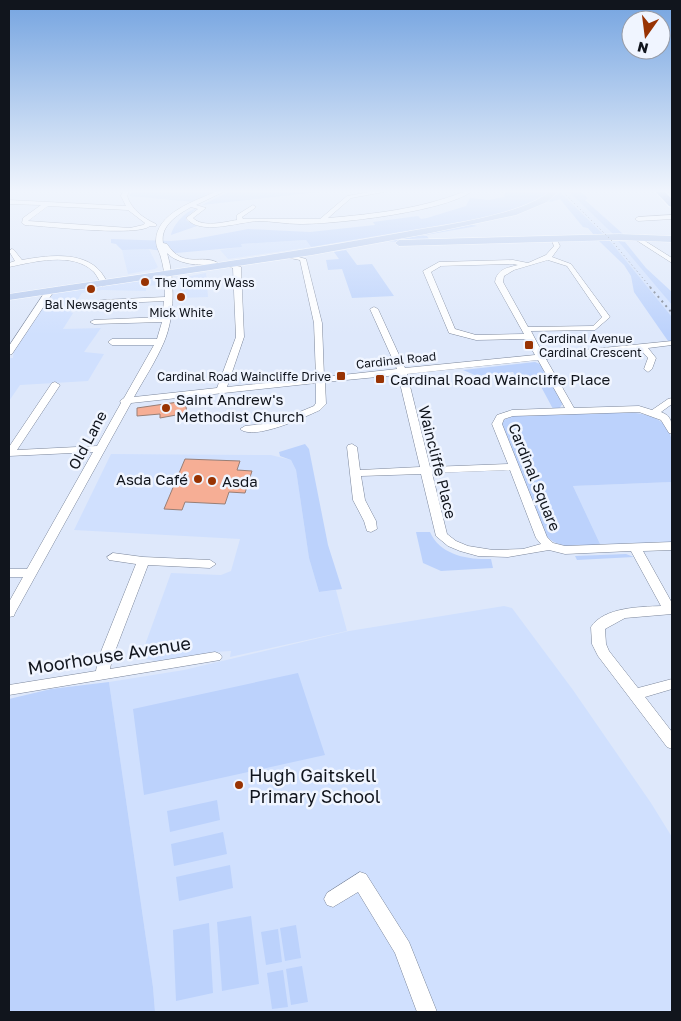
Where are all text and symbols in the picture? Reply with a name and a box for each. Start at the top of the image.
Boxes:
north arrow [621,10,671,60]
text: N [636,39,650,58]
place label: The Tommy Wass [155,275,255,290]
marker: The Tommy Wass [139,276,151,288]
marker: Bal Newsagents [85,283,97,295]
marker: Mick White [175,291,187,303]
place label: Bal Newsagents [44,297,138,312]
place label: Mick White [149,305,213,320]
place label: Cardinal Avenue Cardinal Crescent [539,331,642,360]
marker: Cardinal Avenue Cardinal Crescent [523,339,535,351]
street label: Cardinal Road [355,348,437,372]
place label: Cardinal Road Waincliffe Drive [157,369,331,384]
marker: Cardinal Road Waincliffe Drive [335,370,347,382]
place label: Cardinal Road Waincliffe Place [390,370,611,388]
marker: Cardinal Road Waincliffe Place [374,373,386,385]
place label: Saint Andrew's Methodist Church [176,390,304,425]
marker: Saint Andrew's Methodist Church [160,402,172,414]
street label: Waincliffe Place [415,404,461,521]
street label: Old Lane [64,407,110,472]
street label: Cardinal Square [505,420,565,534]
place label: Asda Café [116,470,188,488]
place label: Asda [222,472,258,490]
marker: Asda Café [192,473,204,485]
marker: Asda [206,475,218,487]
street label: Moorhouse Avenue [26,631,192,679]
place label: Hugh Gaitskell Primary School [249,764,381,807]
marker: Hugh Gaitskell Primary School [233,779,245,791]

